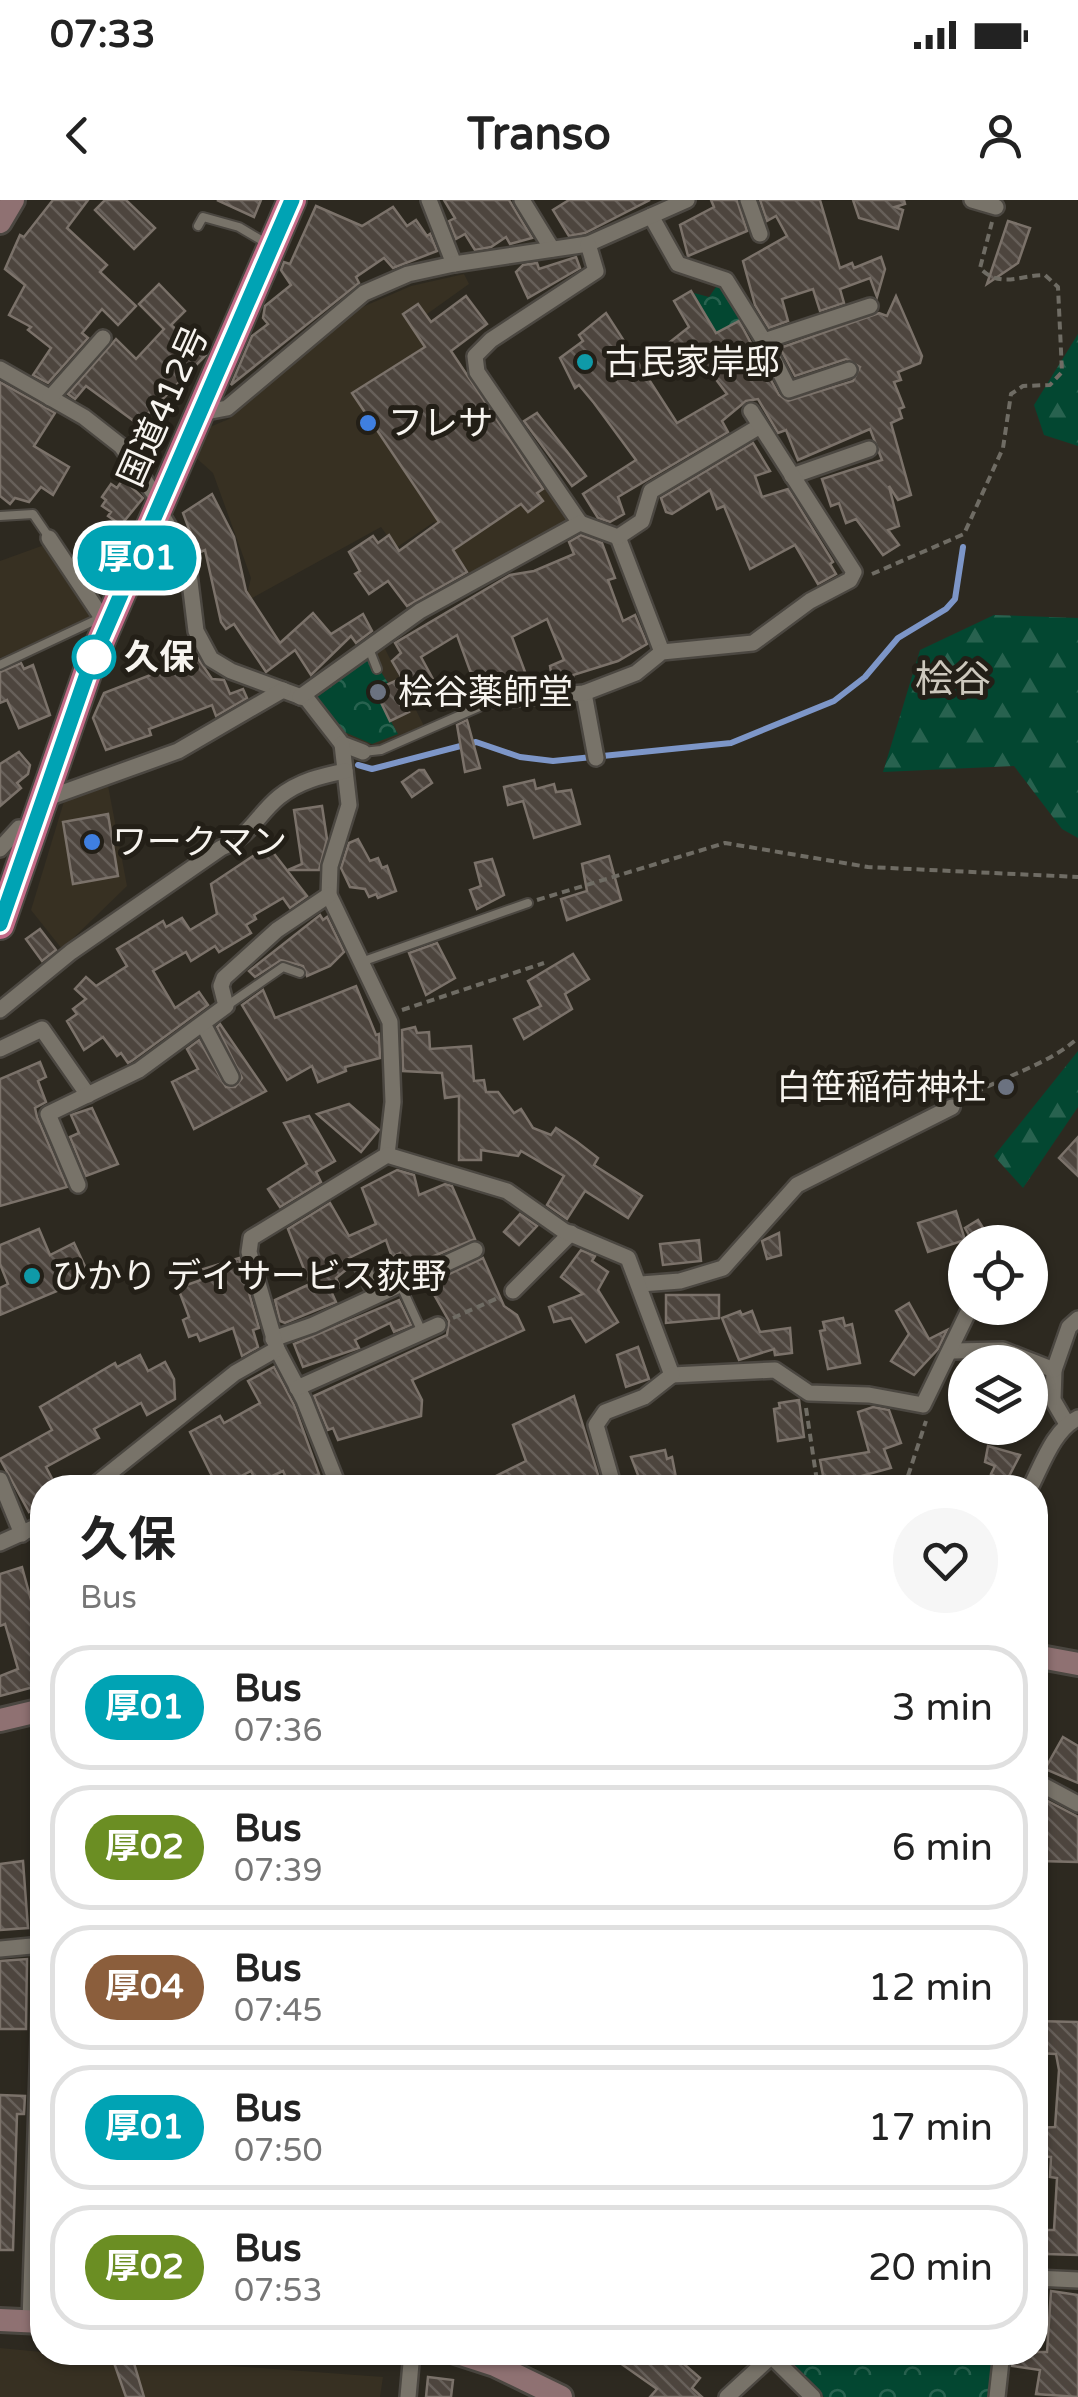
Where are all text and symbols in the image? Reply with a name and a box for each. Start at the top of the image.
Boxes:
text: 07:33 [50,12,155,58]
icon: back [50,108,105,163]
text: Transo [467,108,611,162]
icon: person [973,108,1028,163]
street label: 国道412号 [110,320,218,493]
place label: 古民家岸邸 [605,342,780,384]
marker: 古民家岸邸 [574,351,596,373]
place label: フレサ [388,403,493,445]
marker: フレサ [357,412,379,434]
line badge: 厚01 [80,526,194,590]
text: 厚01 [98,537,176,579]
marker: 久保 [73,636,115,678]
place label: 久保 [124,637,195,679]
district label: 桧谷 [915,657,991,703]
place label: 桧谷薬師堂 [398,672,573,714]
marker: 桧谷薬師堂 [367,681,389,703]
place label: ワークマン [112,822,287,864]
marker: ワークマン [81,831,103,853]
place label: 白笹稲荷神社 [776,1067,986,1109]
marker: 白笹稲荷神社 [995,1076,1017,1098]
map controls [948,1225,1048,1445]
button: locate [948,1225,1048,1325]
place label: ひかり デイサービス荻野 [52,1256,446,1298]
marker: ひかり デイサービス荻野 [21,1265,43,1287]
button: layers [948,1345,1048,1445]
button: heart [893,1508,998,1613]
text: 久保 [80,1512,176,1570]
text: Bus [80,1579,137,1617]
text: Bus [234,1666,301,1712]
text: 3 min [892,1685,993,1731]
text: 厚01 [105,1686,184,1728]
text: 07:36 [234,1712,323,1750]
text: Bus [234,1806,301,1852]
text: 6 min [892,1825,993,1871]
text: 厚02 [105,1826,184,1868]
text: 07:39 [234,1852,323,1890]
text: Bus [234,1946,301,1992]
text: 12 min [868,1965,993,2011]
text: 厚04 [105,1966,184,2008]
text: 07:45 [234,1992,323,2030]
text: Bus [234,2086,301,2132]
text: 17 min [868,2105,993,2151]
text: 厚01 [105,2106,184,2148]
text: 07:50 [234,2132,323,2170]
text: Bus [234,2226,301,2272]
text: 20 min [868,2245,993,2291]
text: 厚02 [105,2246,184,2288]
text: 07:53 [234,2272,323,2310]

